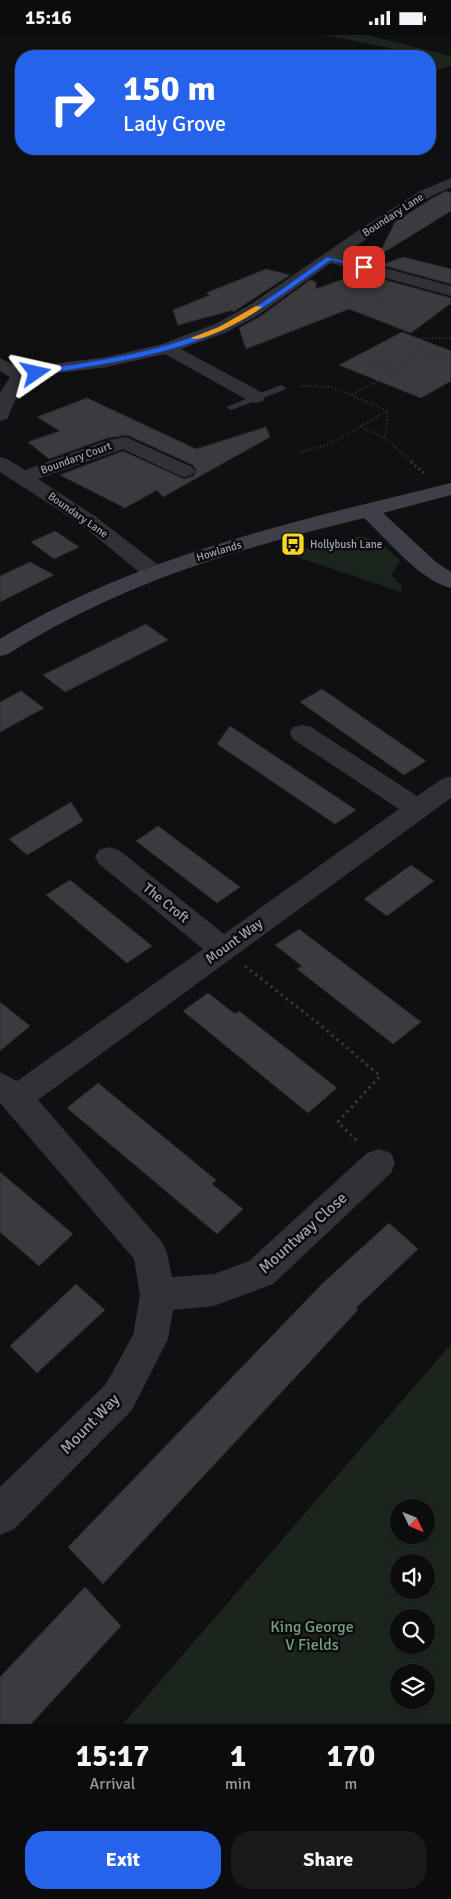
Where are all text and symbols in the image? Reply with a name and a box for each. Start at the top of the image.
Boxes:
text: 15:16 [25,6,72,30]
text: 150 m [123,67,216,110]
icon: right [40,70,105,135]
text: Lady Grove [123,110,226,137]
street label: Boundary Lane [360,190,426,240]
pin [343,246,385,288]
icon: arrive [350,253,378,281]
position arrow [9,346,61,398]
street label: Boundary Court [39,439,113,477]
street label: Boundary Lane [45,489,111,541]
bus stop icon: Hollybush Lane [280,531,306,557]
street label: Howlands [195,538,243,564]
place label: Hollybush Lane [310,538,382,551]
street label: The Croft [140,879,192,927]
street label: Mount Way [202,914,266,967]
street label: Mountway Close [255,1188,351,1278]
street label: Mount Way [56,1389,124,1458]
north arrow [390,1499,435,1544]
map controls [390,1499,435,1709]
button: sound [390,1554,435,1599]
button: search [390,1609,435,1654]
park label: King George V Fields [270,1617,354,1655]
button: layers [390,1664,435,1709]
text: 15:17 [76,1738,149,1775]
text: 1 [230,1738,246,1775]
text: 170 [327,1738,375,1775]
text: Arrival [89,1774,136,1794]
text: min [225,1774,251,1794]
text: m [345,1774,357,1794]
button: Exit [25,1831,221,1889]
button: Share [231,1831,426,1889]

